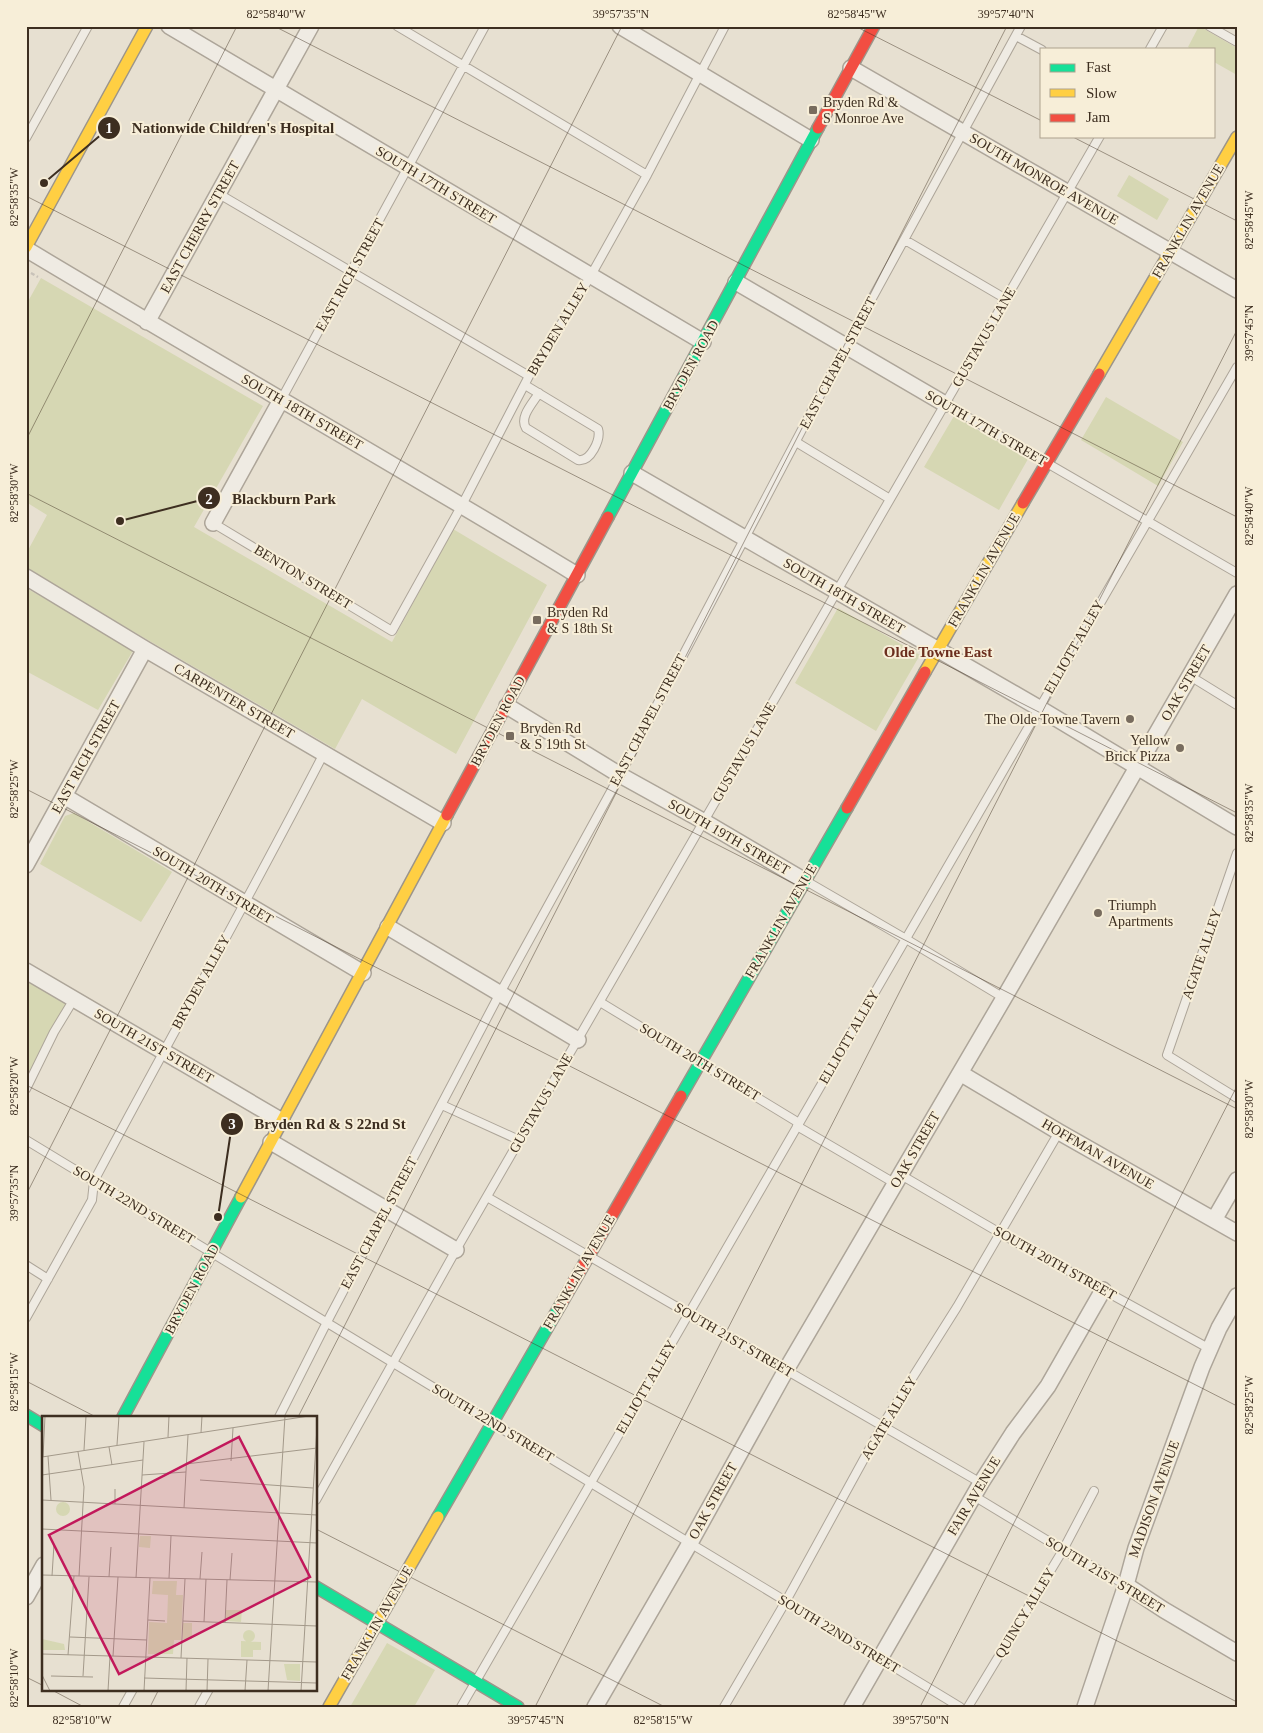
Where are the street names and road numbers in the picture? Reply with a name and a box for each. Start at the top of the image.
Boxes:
street label: SOUTH MONROE AVENUE [967,130,1121,228]
street label: SOUTH 17TH STREET [373,143,499,227]
street label: EAST CHERRY STREET [157,158,243,296]
street label: FRANKLIN AVENUE [1149,161,1227,281]
street label: EAST RICH STREET [313,216,387,334]
street label: BRYDEN ALLEY [524,280,592,378]
street label: GUSTAVUS LANE [949,285,1019,389]
street label: EAST CHAPEL STREET [797,294,879,431]
street label: BRYDEN ROAD [660,318,722,412]
street label: SOUTH 18TH STREET [239,371,366,453]
street label: SOUTH 17TH STREET [923,387,1050,469]
street label: FRANKLIN AVENUE [945,510,1023,630]
street label: BENTON STREET [251,542,355,612]
street label: SOUTH 18TH STREET [781,555,908,637]
street label: ELLIOTT ALLEY [1041,597,1107,697]
street label: OAK STREET [1158,642,1214,724]
street label: EAST CHAPEL STREET [607,651,689,788]
street label: CARPENTER STREET [171,660,297,742]
street label: BRYDEN ROAD [468,673,528,769]
street label: EAST RICH STREET [49,698,123,816]
street label: GUSTAVUS LANE [709,700,779,804]
street label: SOUTH 19TH STREET [666,796,793,878]
street label: SOUTH 20TH STREET [150,843,276,927]
street label: FRANKLIN AVENUE [742,861,820,981]
street label: AGATE ALLEY [1180,907,1224,1001]
street label: BRYDEN ALLEY [169,932,233,1032]
street label: ELLIOTT ALLEY [816,987,882,1087]
street label: SOUTH 21ST STREET [92,1006,217,1086]
street label: SOUTH 20TH STREET [637,1020,763,1104]
street label: GUSTAVUS LANE [506,1051,576,1155]
street label: OAK STREET [887,1109,943,1191]
street label: HOFFMAN AVENUE [1039,1116,1157,1192]
street label: EAST CHAPEL STREET [338,1154,420,1291]
street label: SOUTH 22ND STREET [70,1163,198,1248]
street label: FRANKLIN AVENUE [540,1212,618,1332]
street label: SOUTH 20TH STREET [991,1223,1119,1303]
street label: BRYDEN ROAD [162,1241,222,1337]
street label: SOUTH 21ST STREET [672,1300,797,1380]
street label: ELLIOTT ALLEY [613,1337,679,1437]
street label: AGATE ALLEY [858,1374,920,1462]
street label: SOUTH 22ND STREET [429,1381,557,1466]
street label: MADISON AVENUE [1126,1438,1182,1560]
street label: FAIR AVENUE [945,1454,1003,1538]
street label: OAK STREET [686,1460,740,1542]
street label: SOUTH 21ST STREET [1043,1534,1167,1616]
street label: FRANKLIN AVENUE [338,1563,416,1683]
street label: QUINCY ALLEY [992,1565,1058,1661]
street label: SOUTH 22ND STREET [775,1592,903,1677]

